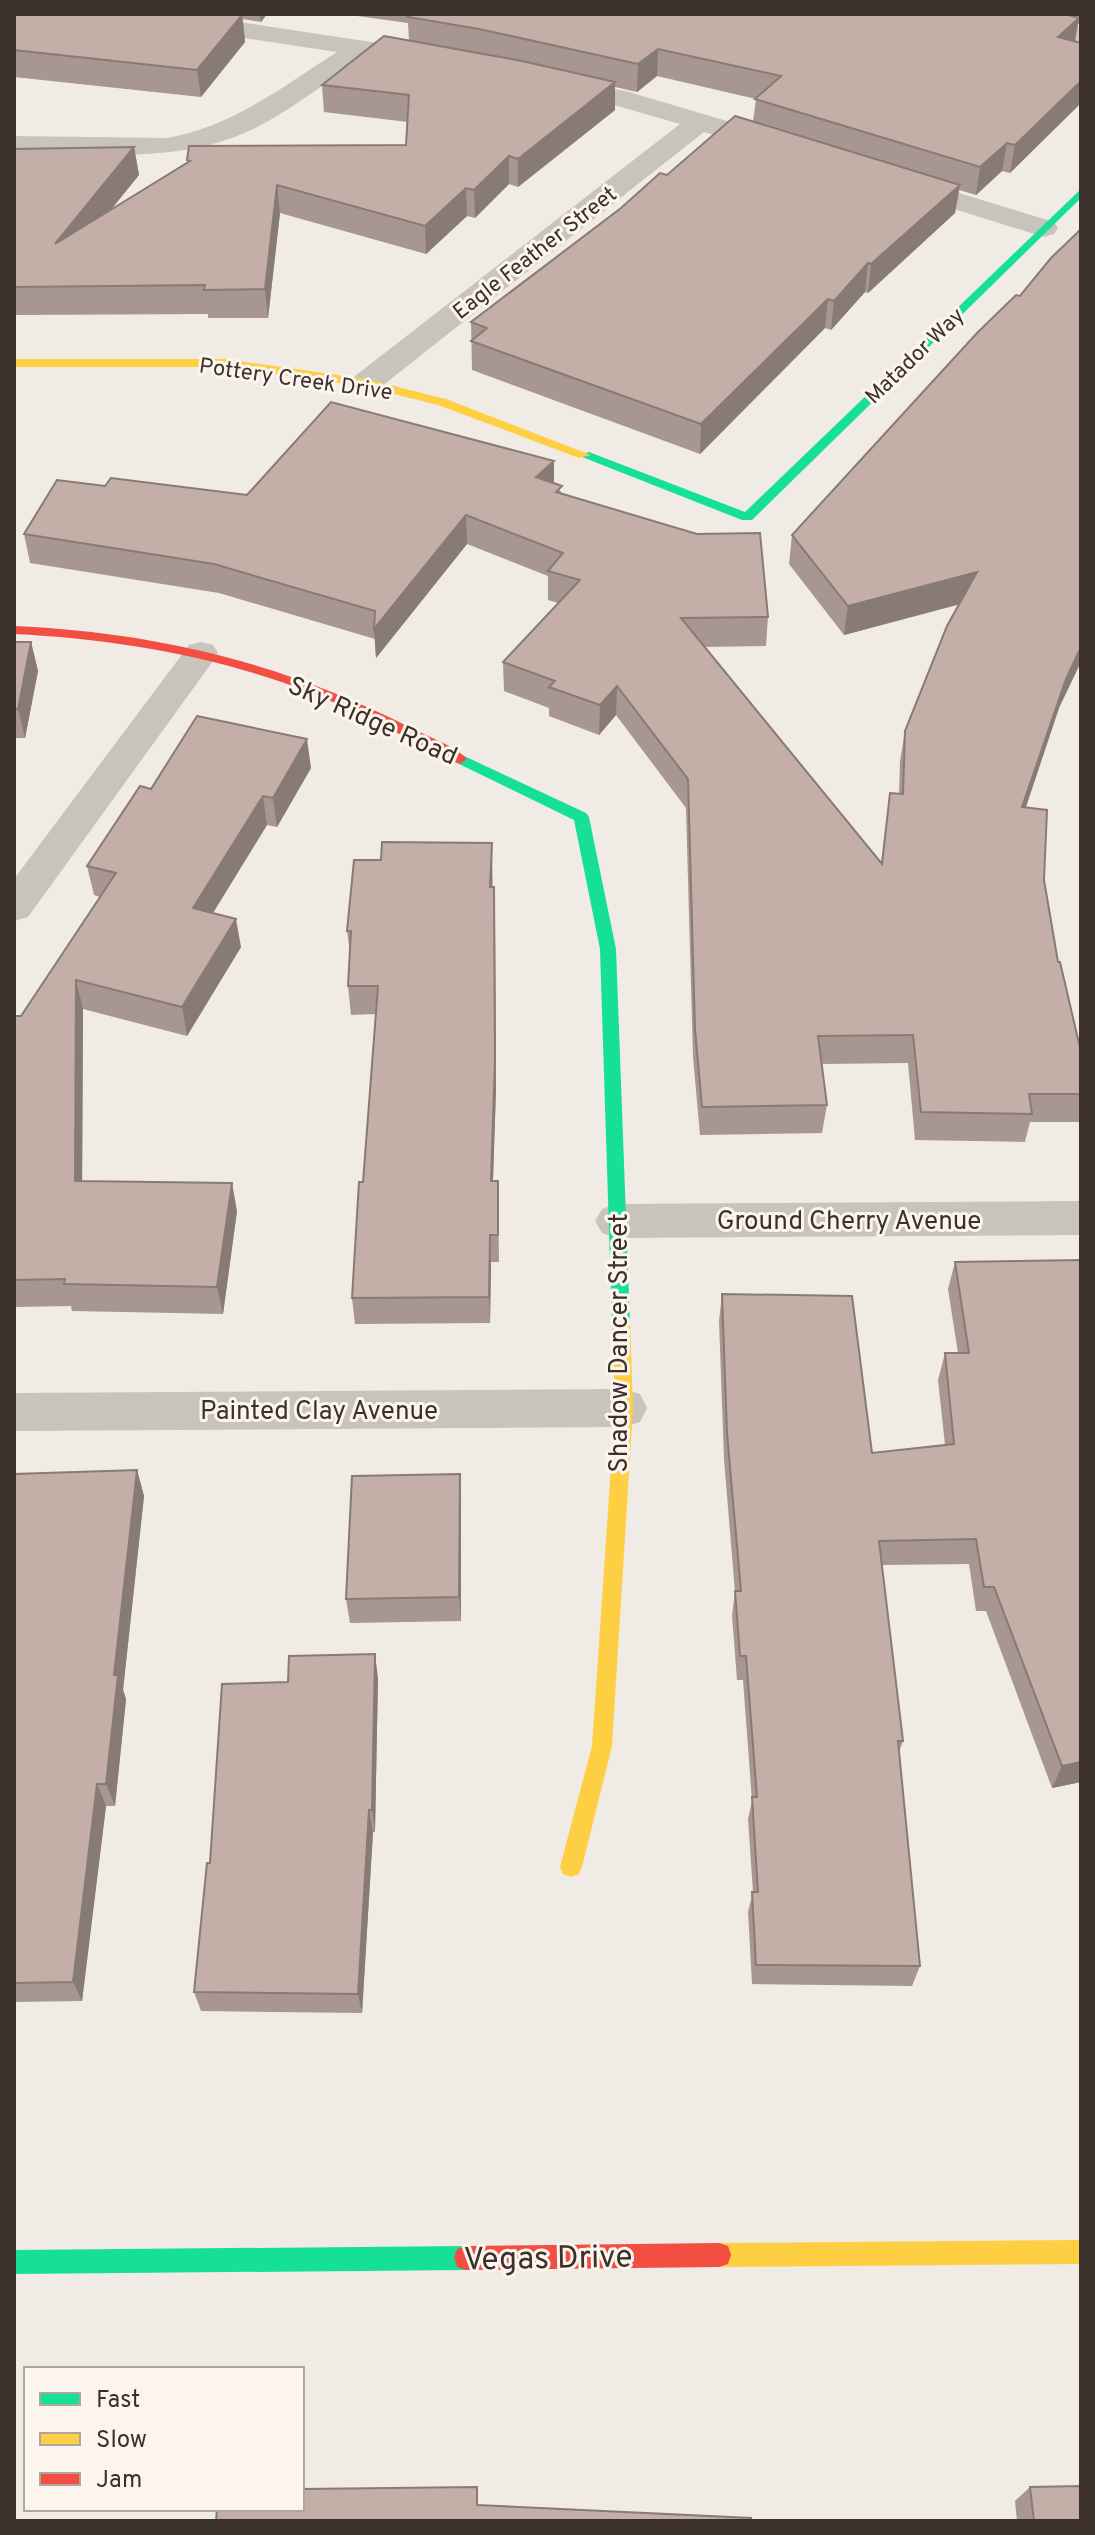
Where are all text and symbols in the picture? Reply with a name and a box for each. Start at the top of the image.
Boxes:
street label: Eagle Feather Street [448,182,623,326]
street label: Matador Way [861,303,971,411]
street label: Pottery Creek Drive [197,354,394,407]
street label: Sky Ridge Road [282,670,462,774]
street label: Ground Cherry Avenue [717,1206,981,1239]
street label: Shadow Dancer Street [604,1213,637,1473]
street label: Painted Clay Avenue [200,1396,438,1429]
street label: Vegas Drive [463,2239,633,2281]
legend [24,2367,304,2511]
text: Fast [96,2386,140,2416]
text: Slow [96,2426,147,2456]
text: Jam [96,2466,142,2496]

